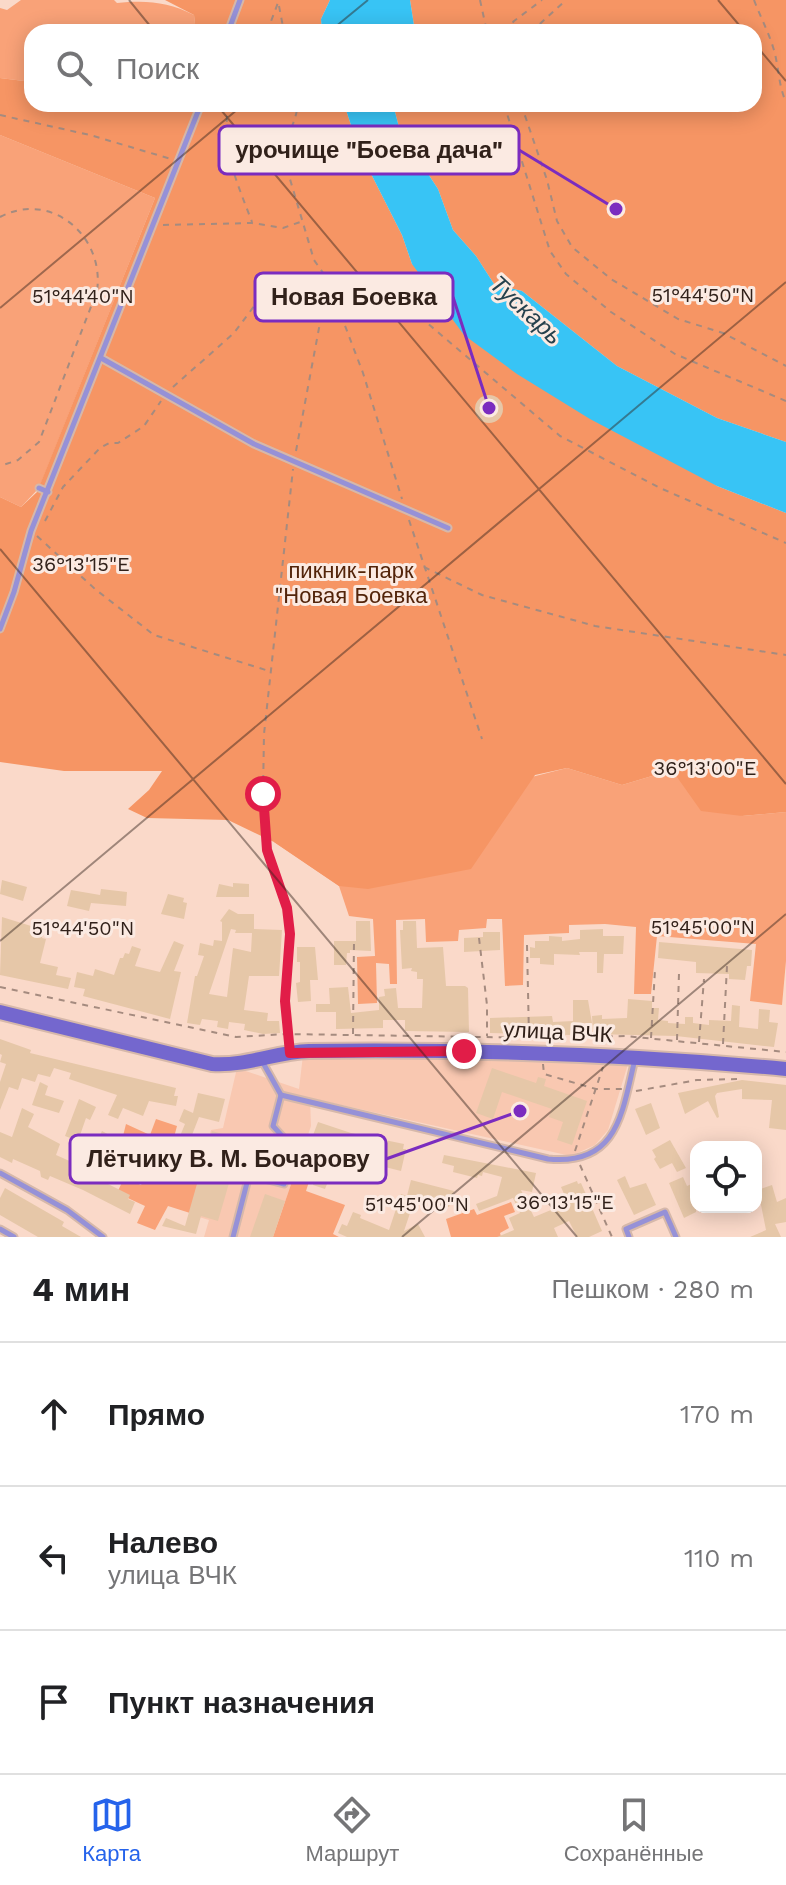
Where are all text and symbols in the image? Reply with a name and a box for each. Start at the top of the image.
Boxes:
search box [24,24,762,112]
icon: search [52,46,96,90]
text: Поиск [116,51,199,86]
callout: урочище "Боева дача" [219,126,519,174]
text: урочище "Боева дача" [235,136,503,164]
water label: Тускарь [484,270,568,350]
callout: Новая Боевка [255,273,453,321]
text: Новая Боевка [271,283,438,311]
text: 51°44'50"N [651,283,755,307]
text: 51°44'40"N [32,284,134,308]
text: 36°13'15"E [32,552,130,576]
park label: пикник-парк "Новая Боевка [274,558,428,608]
text: 36°13'00"E [654,756,756,780]
route start [245,776,281,812]
text: 51°45'00"N [651,915,755,939]
text: 51°44'50"N [31,916,135,940]
street label: улица ВЧК [503,1017,613,1047]
route end [446,1033,482,1069]
callout: Лётчику В. М. Бочарову [70,1135,386,1183]
map controls [690,1141,762,1213]
button: locate [690,1141,762,1213]
text: Лётчику В. М. Бочарову [86,1145,370,1173]
text: 36°13'15"E [516,1190,614,1214]
text: 51°45'00"N [365,1192,469,1216]
text: 4 мин [32,1269,130,1309]
text: Пешком · 280 m [551,1274,754,1304]
icon: ahead [32,1392,76,1436]
text: Прямо [108,1397,205,1432]
text: 170 m [680,1399,754,1429]
text: Налево [108,1525,218,1560]
icon: left [32,1536,76,1580]
text: 110 m [684,1543,754,1573]
text: улица ВЧК [108,1560,237,1590]
icon: arrive [32,1680,76,1724]
text: Пункт назначения [108,1685,375,1720]
tab: Карта [82,1793,141,1867]
tab: Маршрут [306,1793,399,1867]
tab: Сохранённые [564,1793,704,1867]

